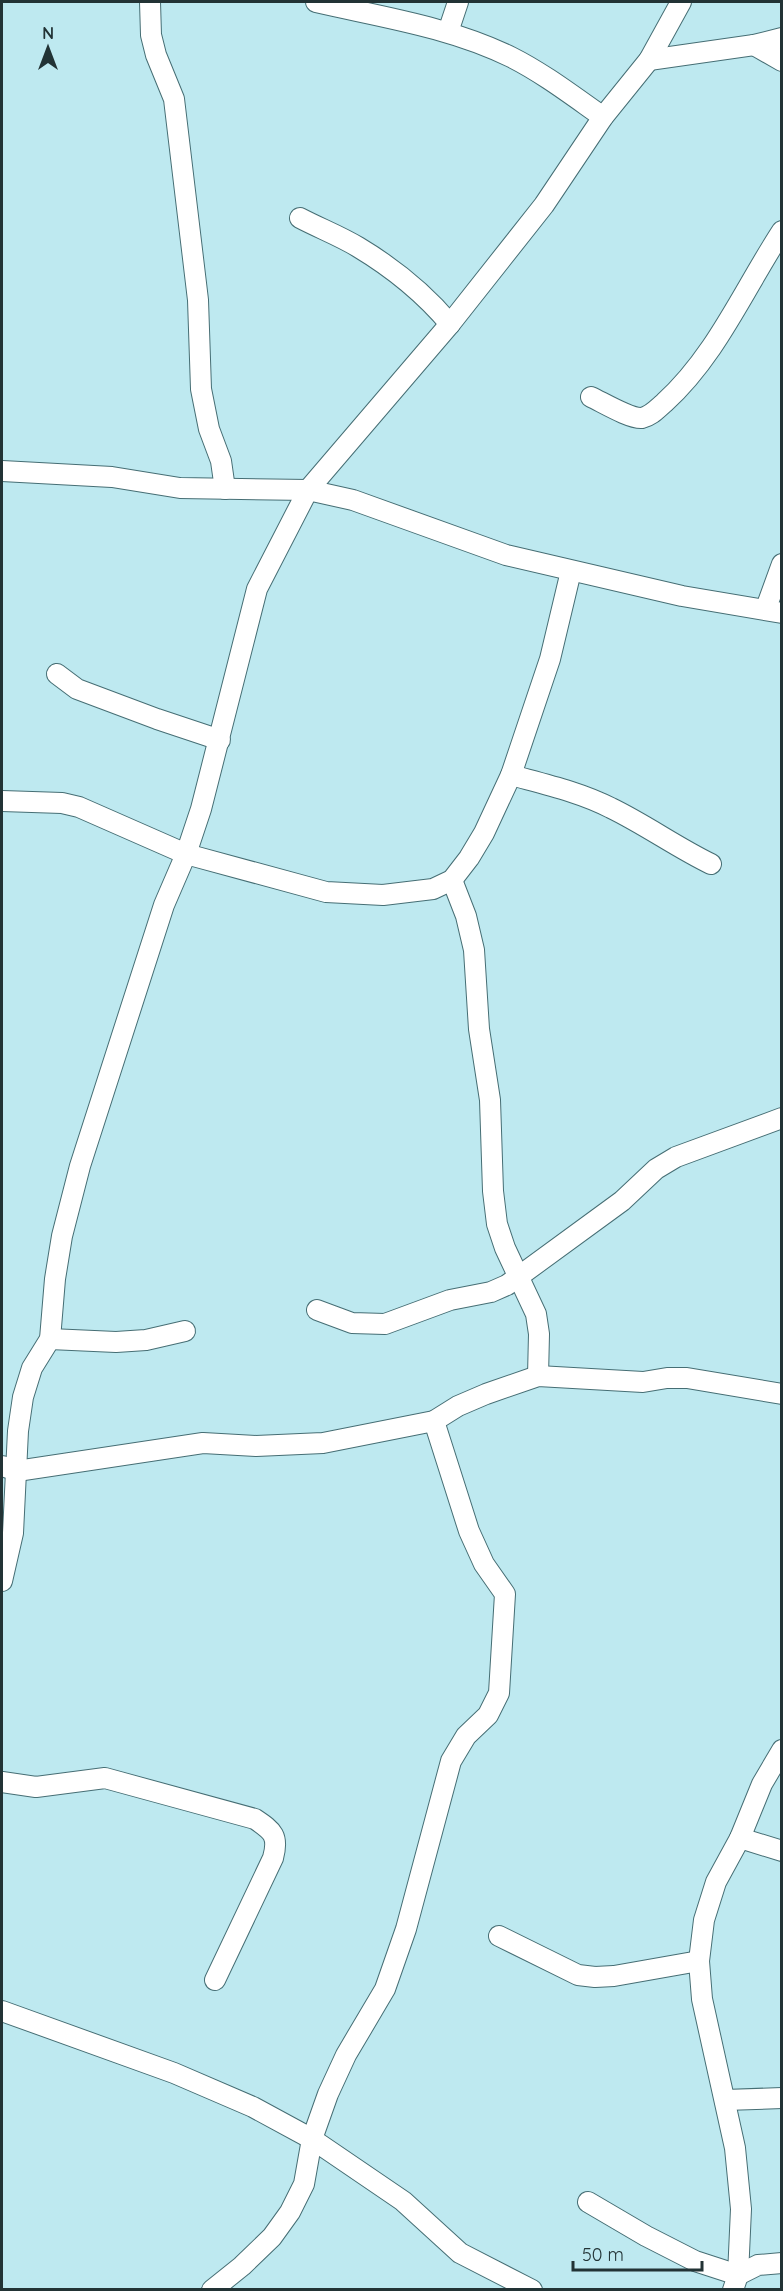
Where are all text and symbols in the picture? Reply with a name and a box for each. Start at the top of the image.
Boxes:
north arrow [18,18,78,78]
text: N [42,23,54,43]
scale bar [573,2234,702,2272]
text: 50 m [582,2243,624,2266]

